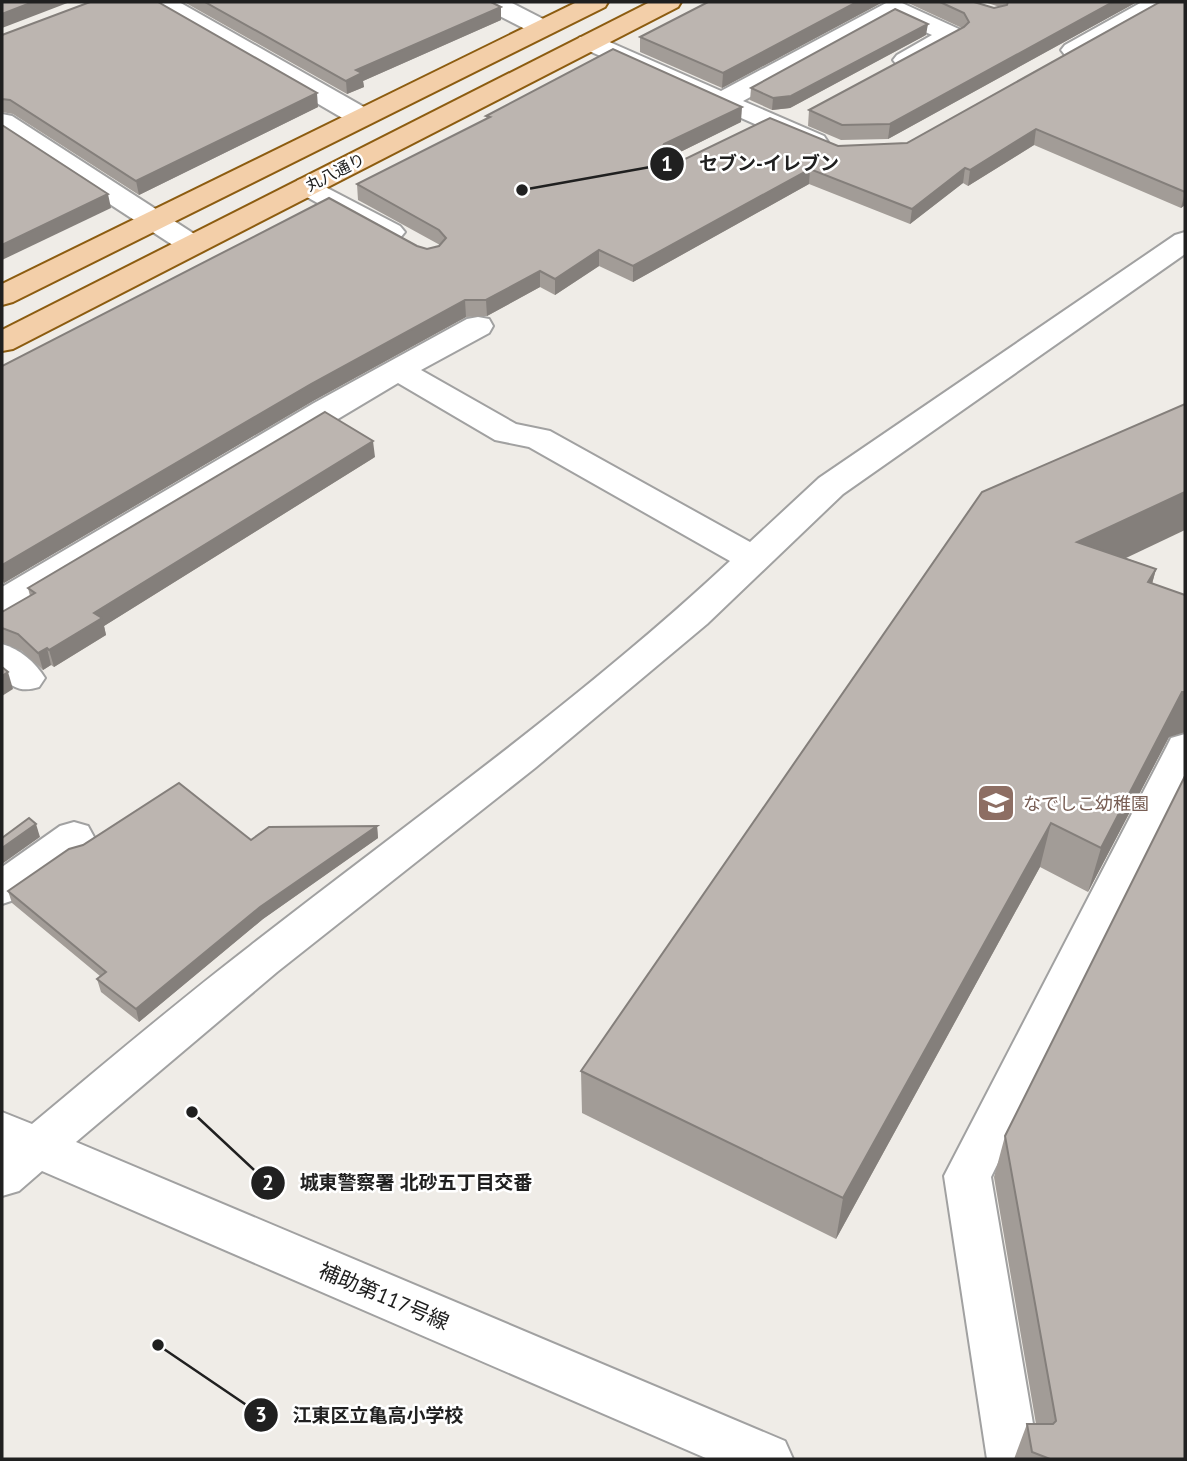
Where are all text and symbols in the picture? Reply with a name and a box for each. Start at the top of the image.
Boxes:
callout: セブン-イレブン [650,144,853,184]
street label: 丸八通り [302,149,368,195]
text: 1 [661,150,673,177]
text: セブン-イレブン [699,151,839,175]
school or university icon: なでしこ幼稚園 [975,782,1017,824]
place label: なでしこ幼稚園 [1023,792,1149,815]
callout: 城東警察署 北砂五丁目交番 [250,1163,546,1203]
text: 2 [262,1169,274,1196]
text: 城東警察署 北砂五丁目交番 [300,1170,532,1194]
street label: 補助第117号線 [315,1256,453,1336]
callout: 江東区立亀高小学校 [243,1395,477,1435]
text: 3 [255,1401,267,1428]
text: 江東区立亀高小学校 [292,1403,464,1427]

